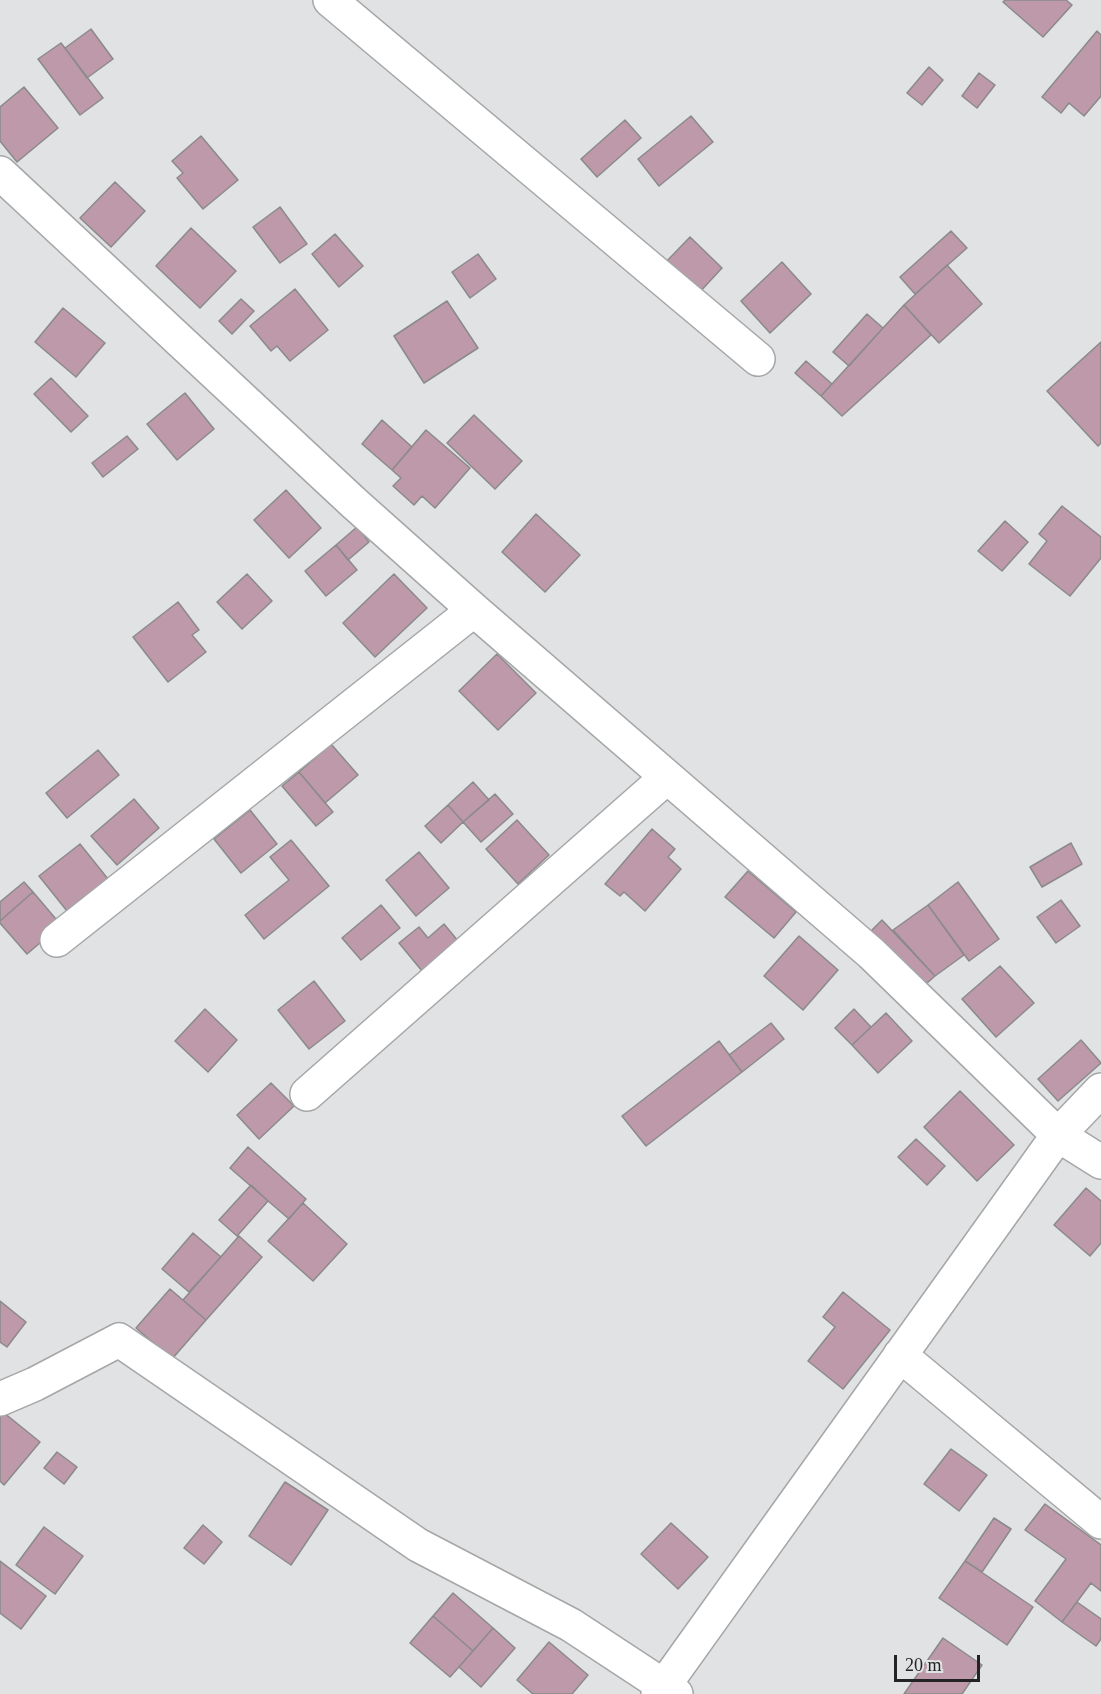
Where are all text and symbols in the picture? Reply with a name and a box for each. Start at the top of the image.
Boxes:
scale bar [897,1643,982,1681]
text: 20 m [905,1655,942,1675]

